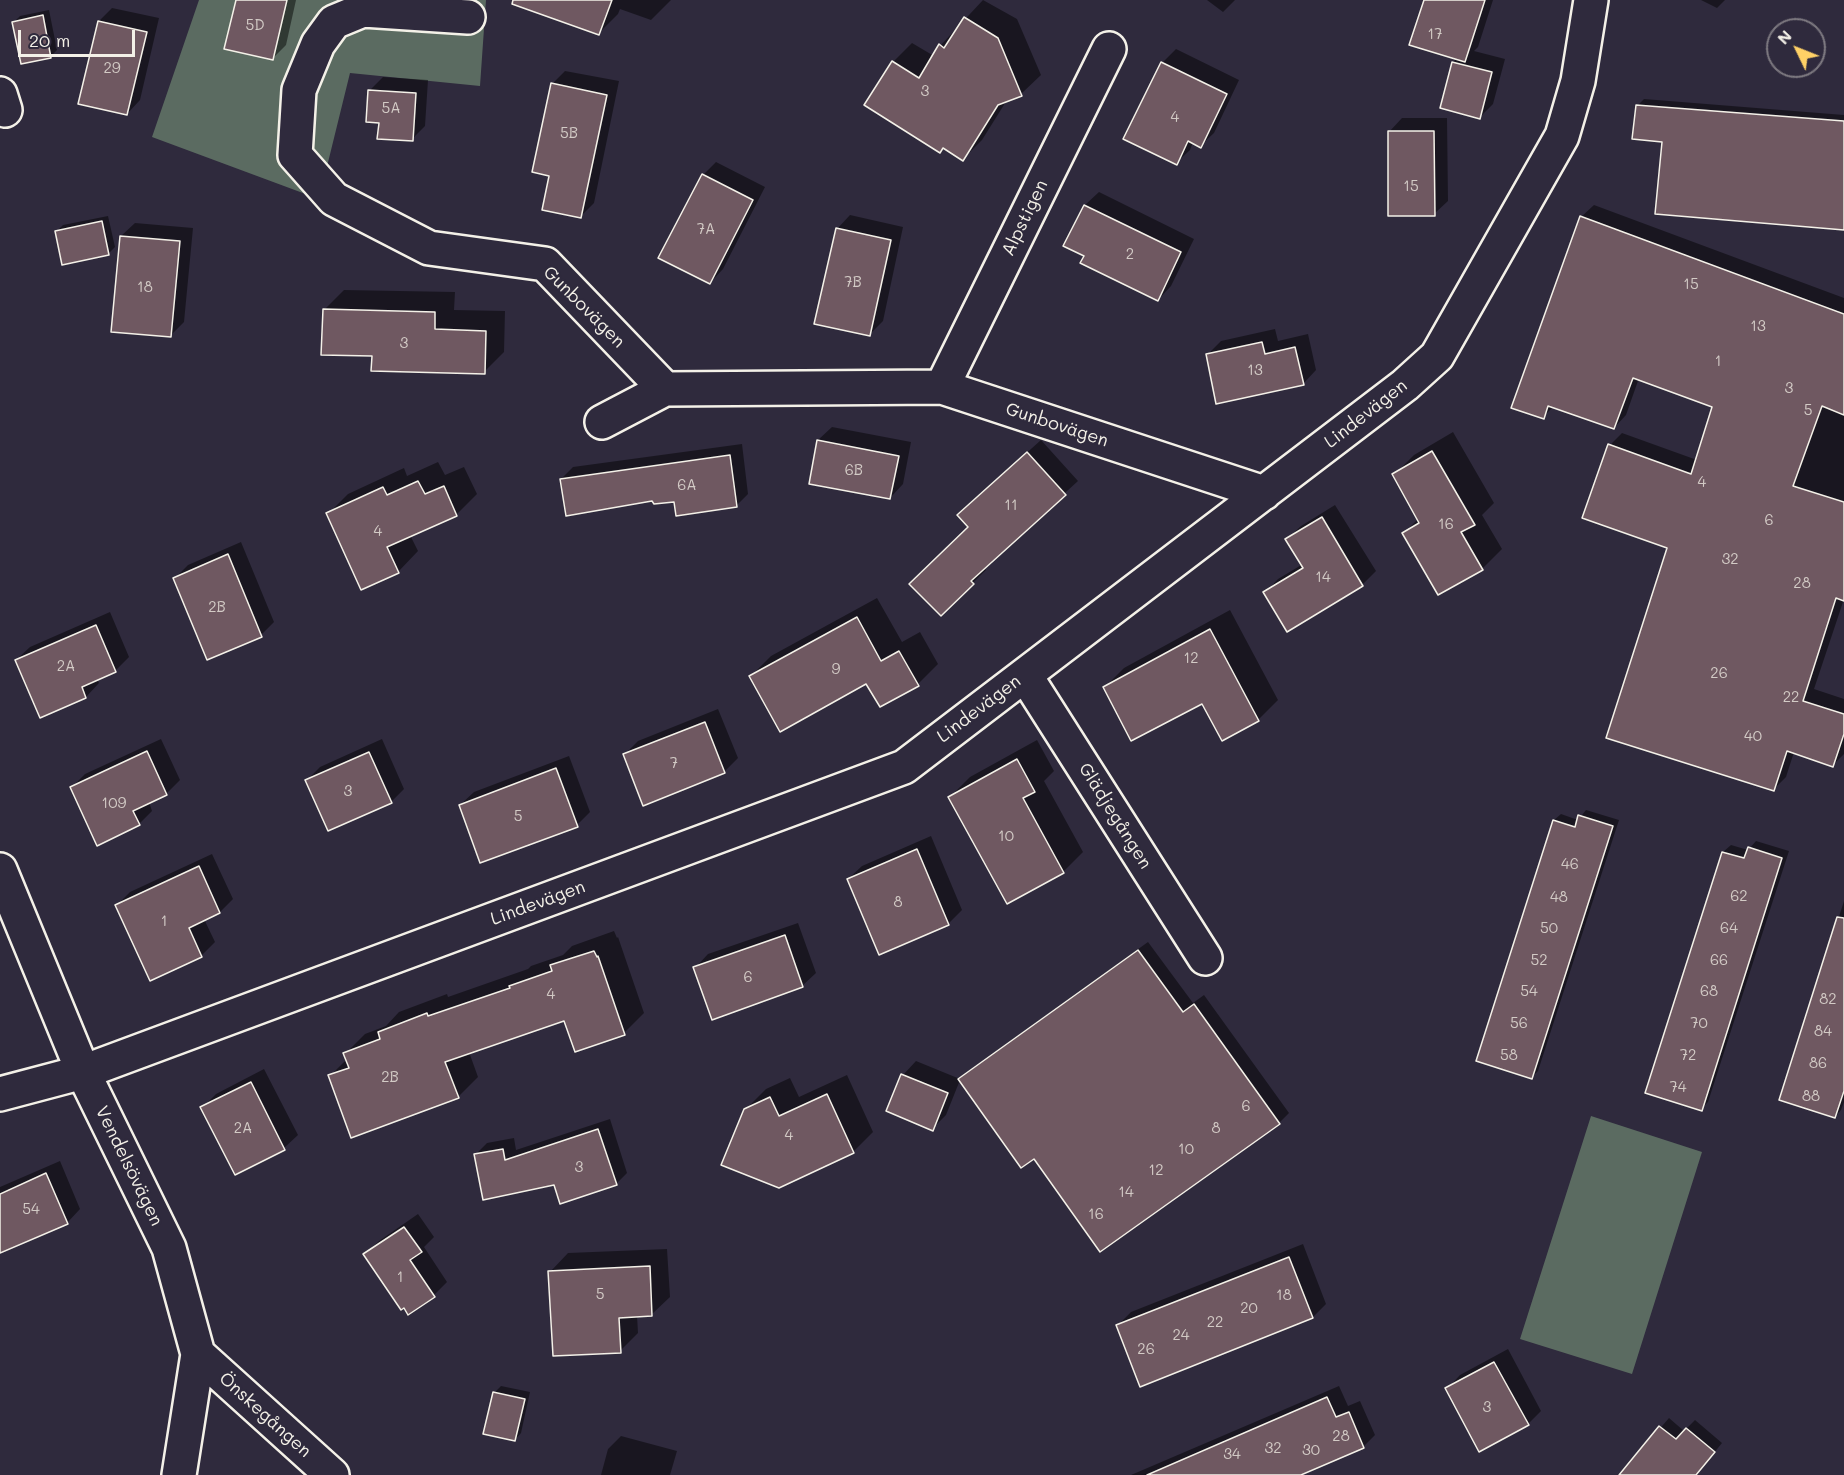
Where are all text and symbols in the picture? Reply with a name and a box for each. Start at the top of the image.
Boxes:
house number: 5D [245,16,265,34]
scale bar [21,18,138,56]
north arrow [1766,18,1826,78]
house number: 17 [1427,25,1443,43]
text: N [1772,25,1796,48]
text: 20 m [29,28,70,52]
house number: 29 [103,59,121,77]
house number: 3 [921,82,929,100]
house number: 5A [381,99,401,117]
house number: 4 [1171,108,1179,126]
house number: 5B [560,124,578,142]
street label: Alpstigen [997,177,1053,259]
house number: 15 [1403,177,1419,195]
house number: 7A [697,220,715,238]
house number: 2 [1126,245,1134,263]
street label: Gunbovägen [539,262,629,352]
house number: 7B [844,273,862,291]
house number: 15 [1683,275,1699,293]
house number: 18 [137,278,153,296]
house number: 13 [1750,317,1766,335]
house number: 3 [400,334,408,352]
house number: 1 [1715,352,1721,370]
house number: 13 [1247,361,1263,379]
street label: Lindevägen [1320,375,1412,453]
house number: 3 [1785,379,1793,397]
street label: Gunbovägen [1003,398,1111,452]
house number: 5 [1804,401,1812,419]
house number: 6B [845,461,863,479]
house number: 4 [1698,473,1706,491]
house number: 6A [677,476,697,494]
house number: 11 [1004,496,1018,514]
house number: 6 [1764,511,1774,529]
house number: 16 [1438,515,1454,533]
house number: 4 [374,522,382,540]
house number: 32 [1721,550,1739,568]
house number: 14 [1315,568,1331,586]
house number: 28 [1793,574,1811,592]
house number: 2B [208,598,226,616]
house number: 12 [1183,649,1199,667]
house number: 2A [57,657,75,675]
house number: 9 [832,660,840,678]
house number: 26 [1710,664,1728,682]
street label: Lindevägen [933,671,1025,747]
house number: 22 [1783,688,1799,706]
house number: 40 [1744,727,1762,745]
house number: 7 [670,754,678,772]
street label: Glädjegången [1074,759,1156,873]
house number: 3 [344,782,352,800]
house number: 109 [102,794,126,812]
house number: 5 [514,807,522,825]
house number: 10 [998,827,1014,845]
house number: 46 [1561,855,1579,873]
street label: Lindevägen [488,876,588,930]
house number: 62 [1730,887,1748,905]
house number: 48 [1550,888,1568,906]
house number: 8 [893,893,903,911]
house number: 1 [161,912,167,930]
house number: 50 [1540,919,1558,937]
house number: 64 [1720,919,1738,937]
house number: 52 [1530,951,1548,969]
house number: 66 [1710,951,1728,969]
house number: 6 [743,968,753,986]
house number: 54 [1520,982,1538,1000]
house number: 68 [1700,982,1718,1000]
house number: 4 [547,985,555,1003]
house number: 82 [1819,990,1837,1008]
house number: 56 [1510,1014,1528,1032]
house number: 70 [1690,1014,1708,1032]
house number: 84 [1814,1022,1832,1040]
house number: 58 [1500,1046,1518,1064]
house number: 72 [1680,1046,1696,1064]
house number: 86 [1809,1054,1827,1072]
house number: 2B [381,1068,399,1086]
house number: 74 [1669,1078,1687,1096]
house number: 88 [1802,1087,1820,1105]
house number: 6 [1241,1097,1251,1115]
street label: Vendelsövägen [91,1103,167,1229]
house number: 2A [234,1119,252,1137]
house number: 8 [1211,1119,1221,1137]
house number: 4 [785,1126,793,1144]
house number: 10 [1178,1140,1194,1158]
house number: 3 [575,1158,583,1176]
house number: 12 [1148,1161,1164,1179]
house number: 14 [1118,1183,1134,1201]
house number: 54 [22,1200,40,1218]
house number: 16 [1088,1205,1104,1223]
house number: 1 [397,1268,403,1286]
house number: 5 [596,1285,604,1303]
house number: 18 [1276,1286,1292,1304]
house number: 20 [1240,1299,1258,1317]
house number: 22 [1207,1313,1223,1331]
house number: 24 [1172,1326,1190,1344]
house number: 26 [1137,1340,1155,1358]
street label: Önskegången [214,1368,316,1462]
house number: 3 [1483,1398,1491,1416]
house number: 28 [1332,1427,1350,1445]
house number: 32 [1264,1439,1282,1457]
house number: 30 [1302,1441,1320,1459]
house number: 34 [1223,1445,1241,1463]

